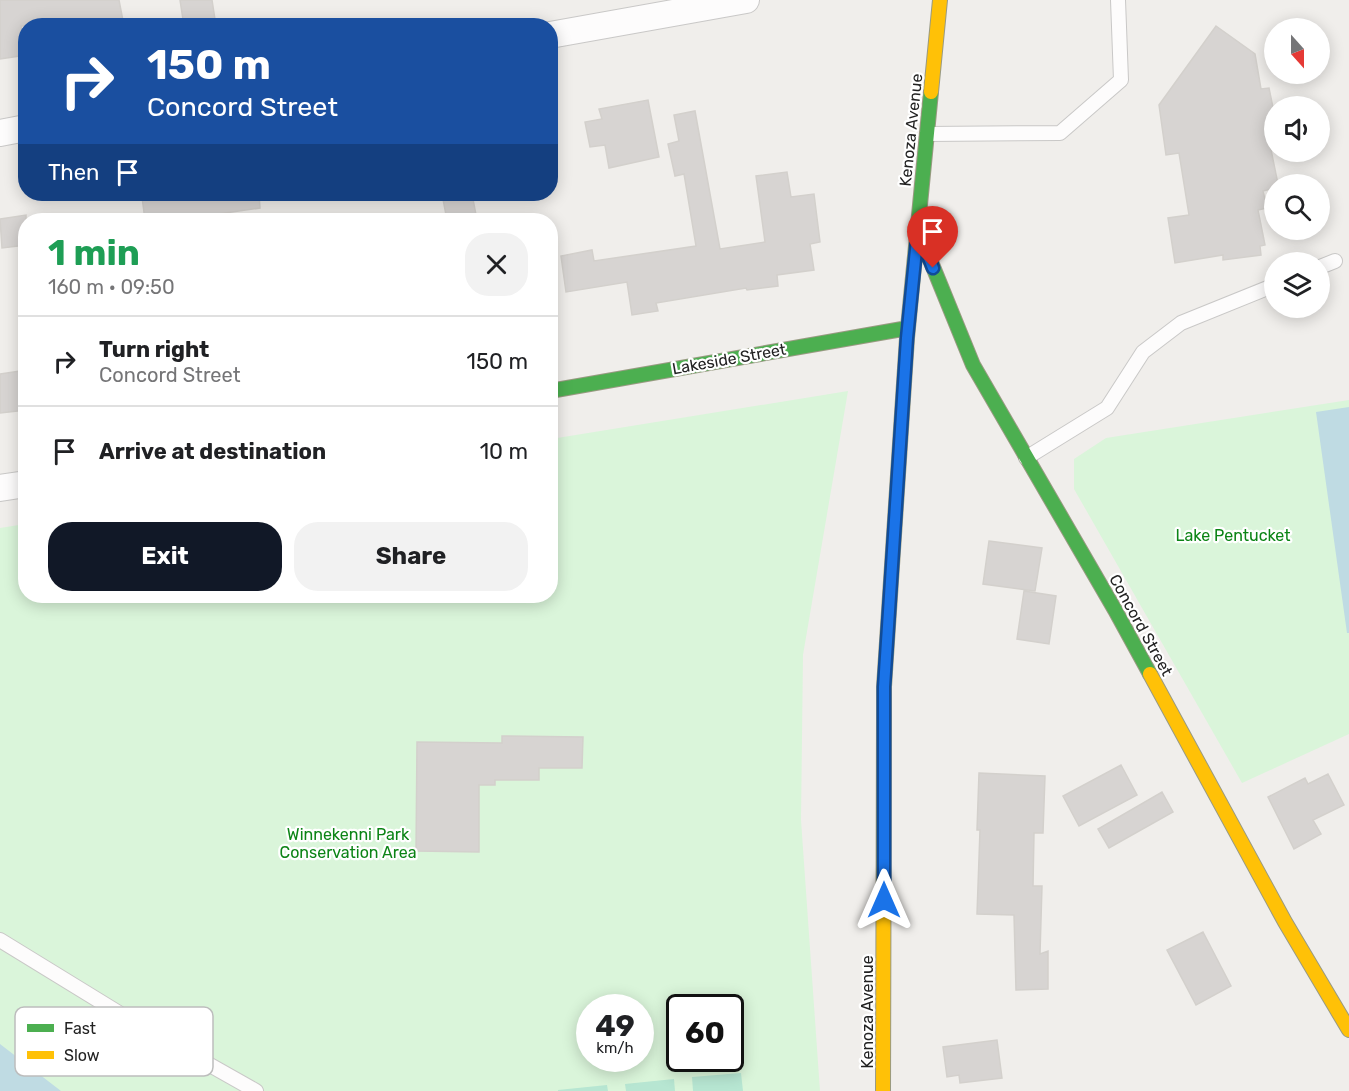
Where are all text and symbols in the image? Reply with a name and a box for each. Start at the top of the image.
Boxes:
north arrow [1264,18,1330,84]
map controls [1264,18,1330,318]
text: 150 m [147,40,271,90]
icon: right [48,42,126,120]
street label: Kenoza Avenue [896,73,926,187]
text: Concord Street [147,91,338,123]
button: sound [1264,96,1330,162]
icon: arrive [111,156,144,189]
text: Then [48,159,99,186]
button: search [1264,174,1330,240]
pin [907,206,958,268]
icon: arrive [916,215,949,248]
text: 1 min [48,231,140,274]
button: close [465,233,528,296]
button: layers [1264,252,1330,318]
text: 160 m · 09:50 [48,275,175,299]
text: Turn right [99,336,209,363]
street label: Lakeside Street [671,340,787,378]
icon: right [48,345,81,378]
text: 150 m [467,348,528,375]
text: Concord Street [99,363,240,387]
icon: arrive [48,435,81,468]
text: Arrive at destination [99,438,326,465]
text: 10 m [480,438,528,465]
button: Exit [48,522,282,591]
button: Share [294,522,528,591]
park label: Lake Pentucket [1175,526,1291,545]
street label: Concord Street [1105,571,1177,679]
park label: Winnekenni Park Conservation Area [280,825,416,862]
position arrow [852,868,916,932]
street label: Kenoza Avenue [858,955,877,1069]
speed limit sign: 60 [666,994,744,1072]
legend [15,1007,213,1076]
text: 49 [595,1008,635,1044]
text: Fast [64,1019,96,1038]
text: km/h [596,1039,634,1057]
text: Slow [64,1046,100,1065]

